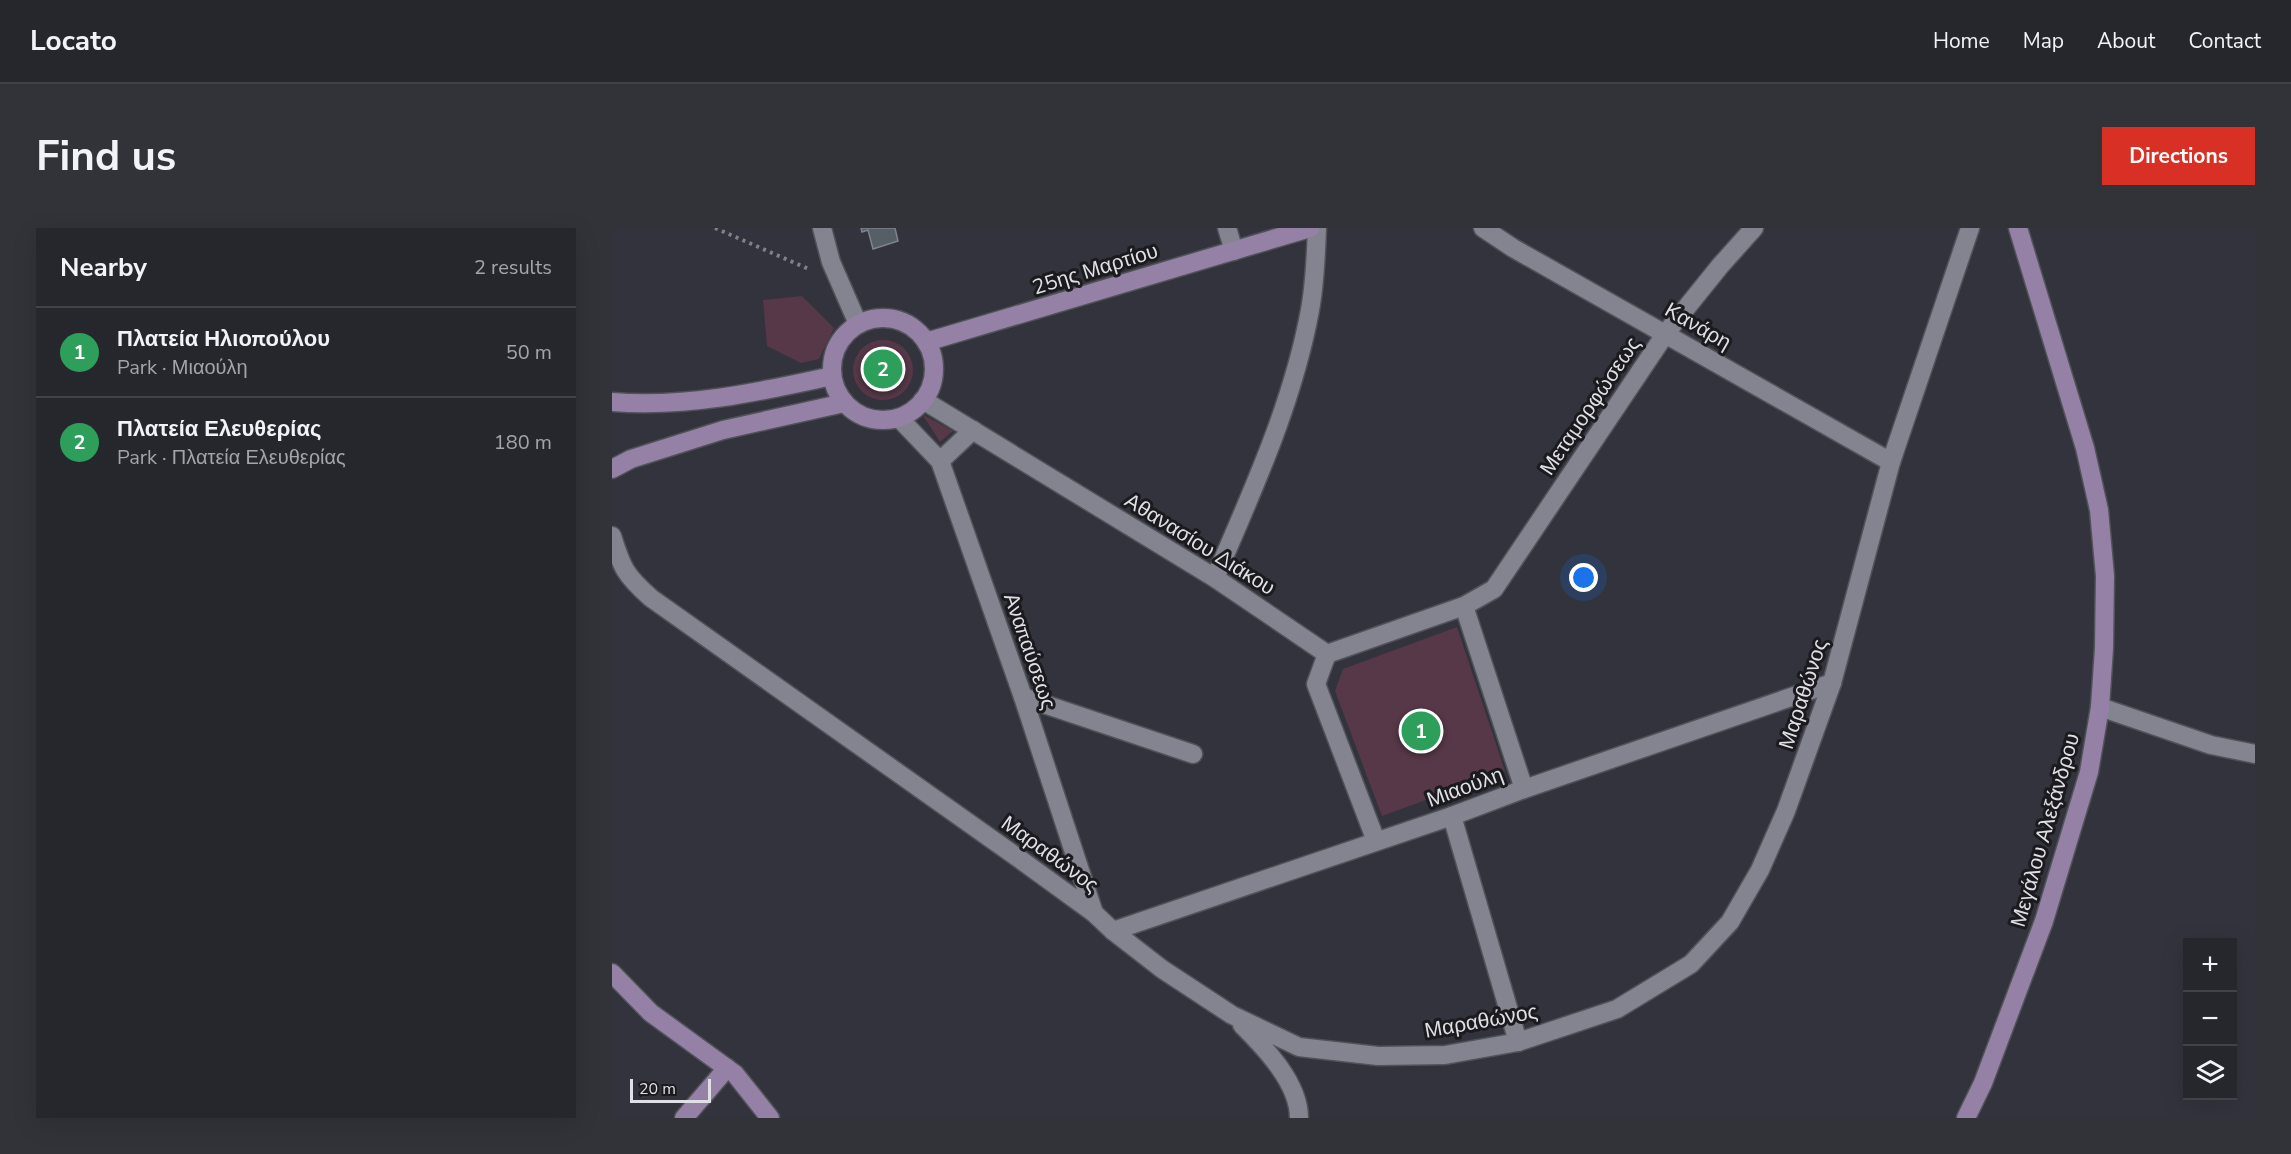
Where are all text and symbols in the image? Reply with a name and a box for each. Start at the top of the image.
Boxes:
text: Locato [30,22,117,60]
text: Home [1933,27,1990,55]
text: Map [2023,27,2064,55]
text: About [2097,27,2155,55]
text: Contact [2188,27,2261,55]
button: Directions [2102,127,2255,185]
text: Find us [36,128,176,185]
street label: 25ης Μαρτίου [1029,237,1161,301]
text: Nearby [60,250,147,285]
text: 2 results [474,254,552,281]
street label: Κανάρη [1660,296,1736,356]
text: Πλατεία Ηλιοπούλου [117,324,330,354]
street label: Μεταμορφώσεως [1533,331,1647,481]
text: 1 [74,339,86,366]
text: 50 m [506,339,552,366]
pin: 2 [864,346,902,392]
text: Park · Μιαούλη [117,354,248,381]
text: Πλατεία Ελευθερίας [117,414,321,444]
text: 2 [74,429,86,456]
text: 180 m [494,429,552,456]
text: Park · Πλατεία Ελευθερίας [117,444,346,471]
street label: Αθανασίου Διάκου [1120,487,1280,601]
your location [1569,563,1598,592]
street label: Αναπαύσεως [997,589,1063,713]
street label: Μαραθώνος [1772,635,1834,753]
pin: 1 [1402,708,1440,754]
street label: Μεγάλου Αλεξάνδρου [2004,730,2086,930]
street label: Μιαούλη [1423,760,1507,814]
street label: Μαραθώνος [996,809,1104,899]
map controls [2183,938,2237,1100]
button: + [2183,938,2237,992]
button: − [2183,992,2237,1046]
street label: Μαραθώνος [1422,997,1540,1045]
button: layers [2183,1046,2237,1100]
scale bar [630,1076,711,1104]
text: 20 m [639,1078,676,1100]

